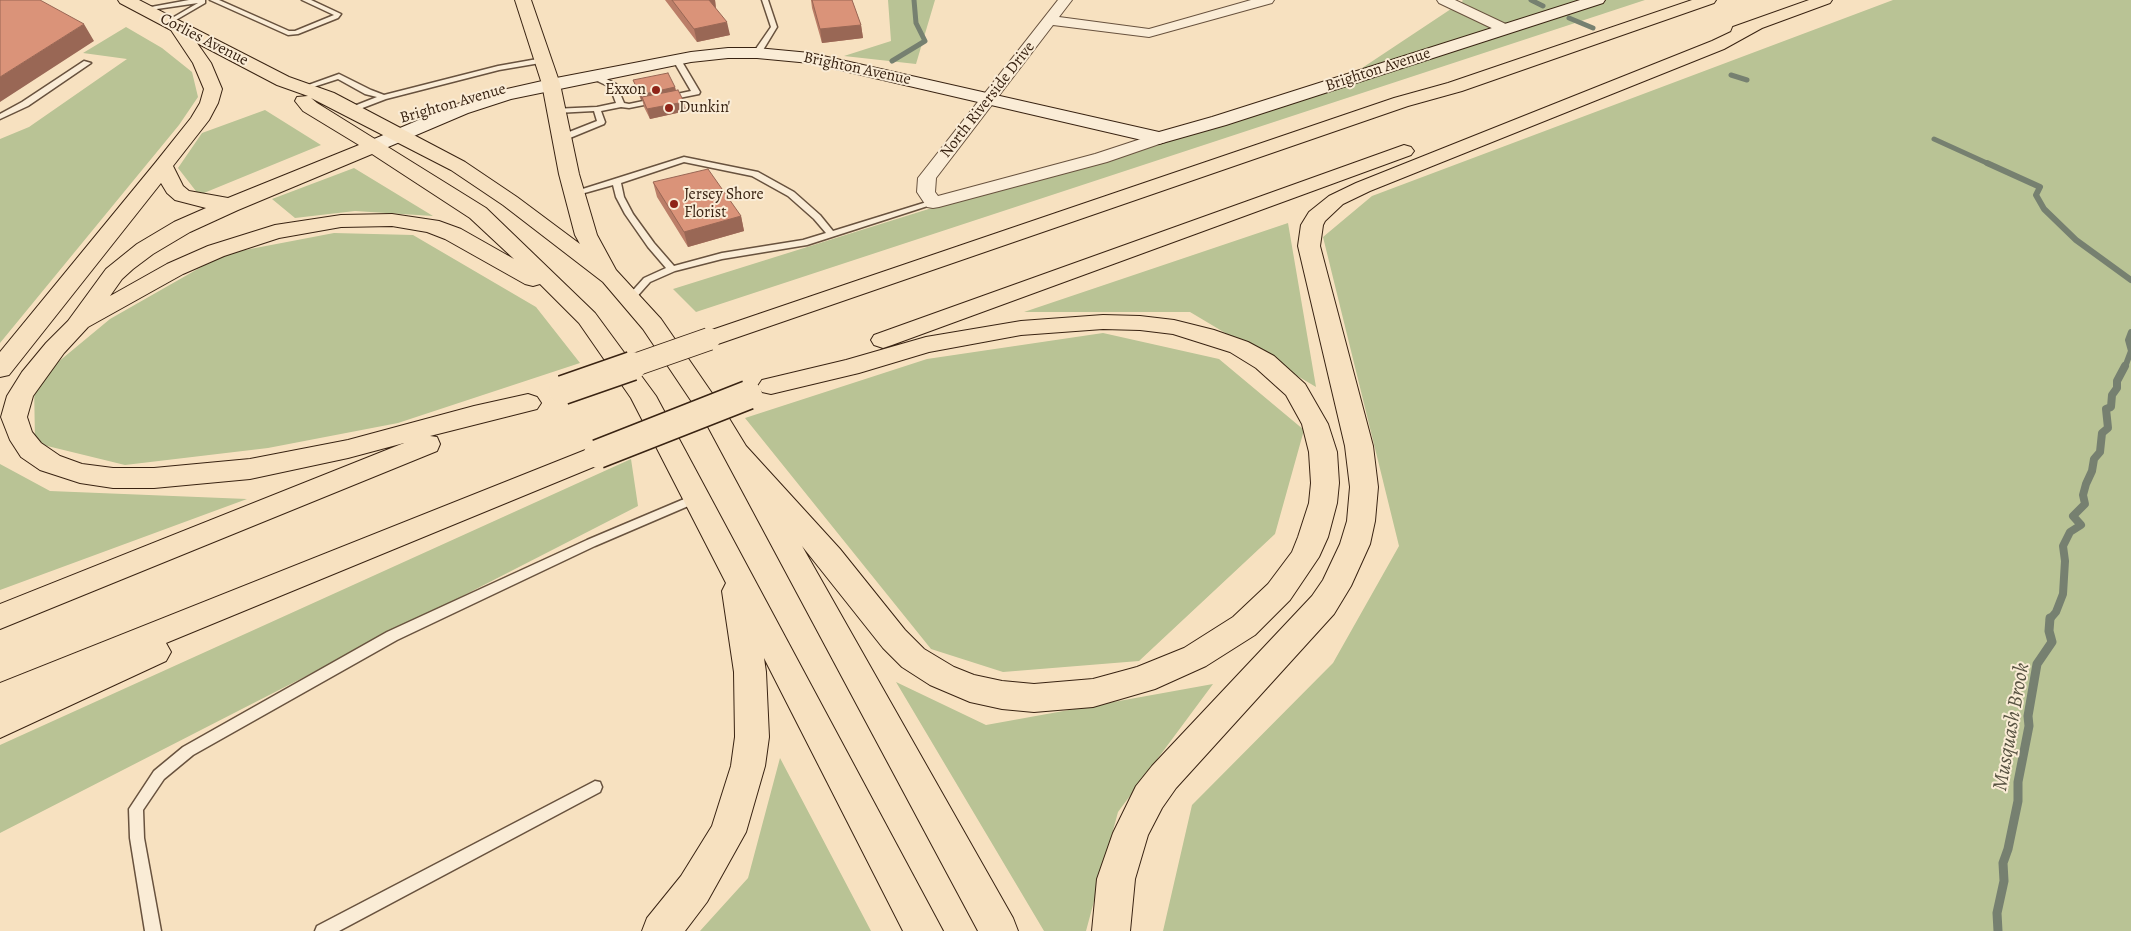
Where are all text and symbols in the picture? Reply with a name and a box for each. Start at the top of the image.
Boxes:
street label: Corlies Avenue [157,10,251,70]
street label: North Riverside Drive [937,38,1039,162]
street label: Brighton Avenue [1323,44,1433,96]
street label: Brighton Avenue [801,48,913,90]
street label: Brighton Avenue [398,80,508,128]
place label: Exxon [605,80,646,100]
marker: Exxon [650,84,662,96]
place label: Dunkin' [679,98,730,118]
marker: Dunkin' [663,102,675,114]
place label: Jersey Shore Florist [684,185,764,223]
marker: Jersey Shore Florist [668,198,680,210]
water label: Musquash Brook [1988,661,2036,793]

